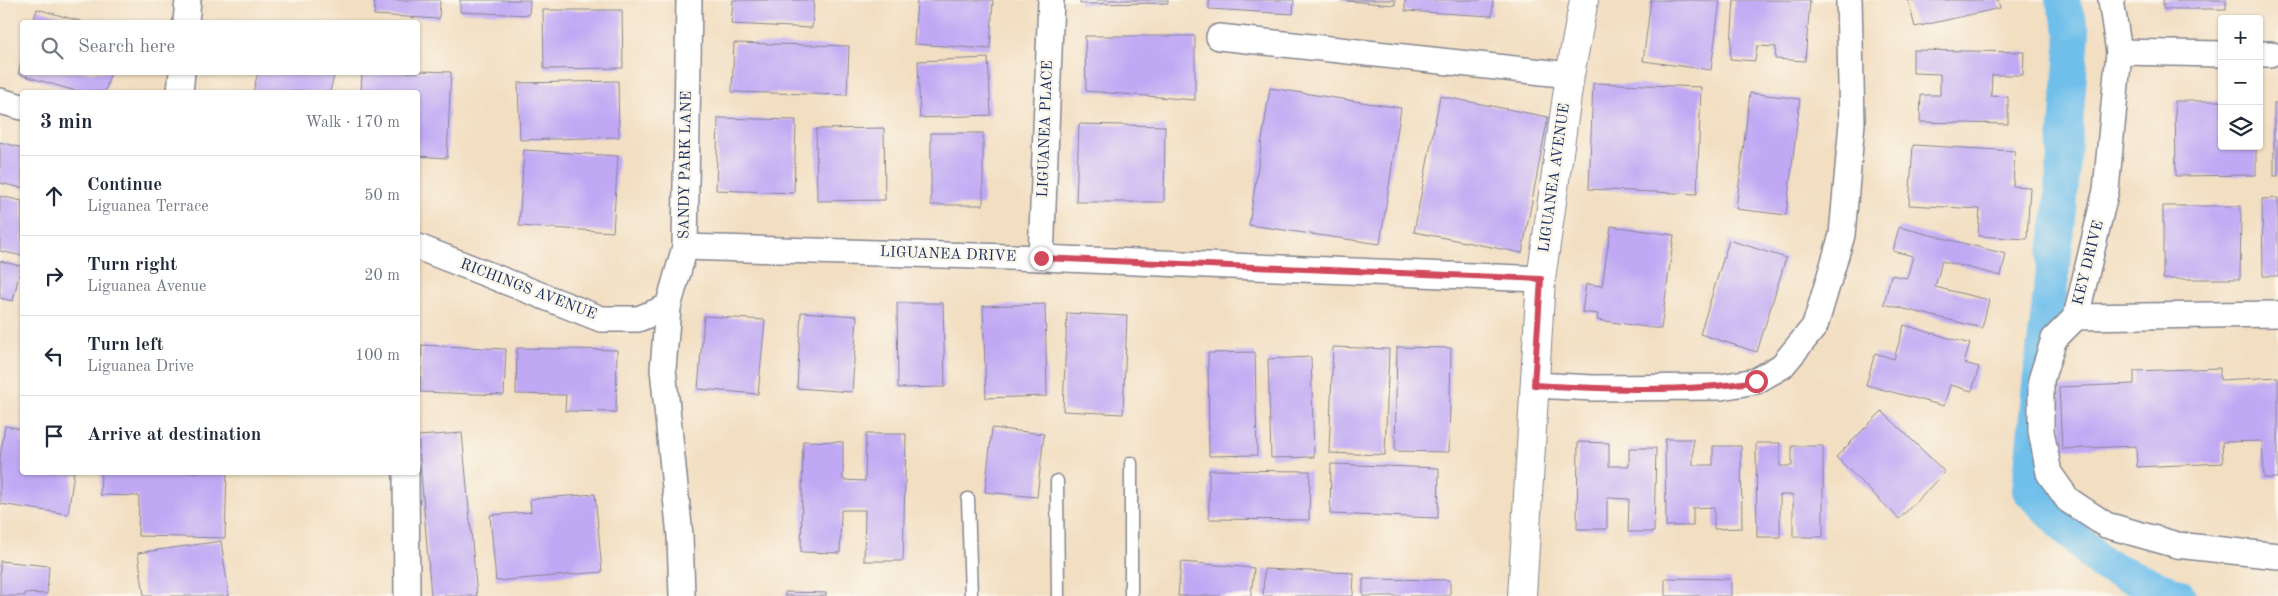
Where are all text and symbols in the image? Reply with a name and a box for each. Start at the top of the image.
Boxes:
map controls [2218,15,2263,150]
button: + [2218,15,2263,60]
search box [20,20,420,75]
icon: search [38,34,66,62]
text: Search here [78,38,175,57]
street label: LIGUANEA PLACE [1036,60,1056,198]
button: − [2218,60,2263,105]
street label: SANDY PARK LANE [677,91,695,239]
street label: LIGUANEA AVENUE [1537,102,1573,254]
button: layers [2218,105,2263,150]
text: 3 min [40,112,93,133]
text: Walk · 170 m [305,115,400,131]
text: Continue [87,176,162,195]
icon: ahead [40,182,68,210]
text: 50 m [364,188,400,204]
text: Liguanea Terrace [87,199,209,215]
street label: KEY DRIVE [2071,219,2107,307]
street label: LIGUANEA DRIVE [880,245,1016,265]
route end [1030,247,1053,270]
text: Turn right [87,256,177,275]
street label: RICHINGS AVENUE [458,257,598,323]
icon: right [40,262,68,290]
text: 20 m [364,268,400,284]
text: Liguanea Avenue [87,279,206,295]
text: Turn left [87,336,164,355]
icon: left [40,342,68,370]
text: 100 m [355,348,400,364]
text: Liguanea Drive [87,359,194,375]
route start [1745,370,1768,393]
icon: arrive [40,422,68,450]
text: Arrive at destination [87,426,261,445]

